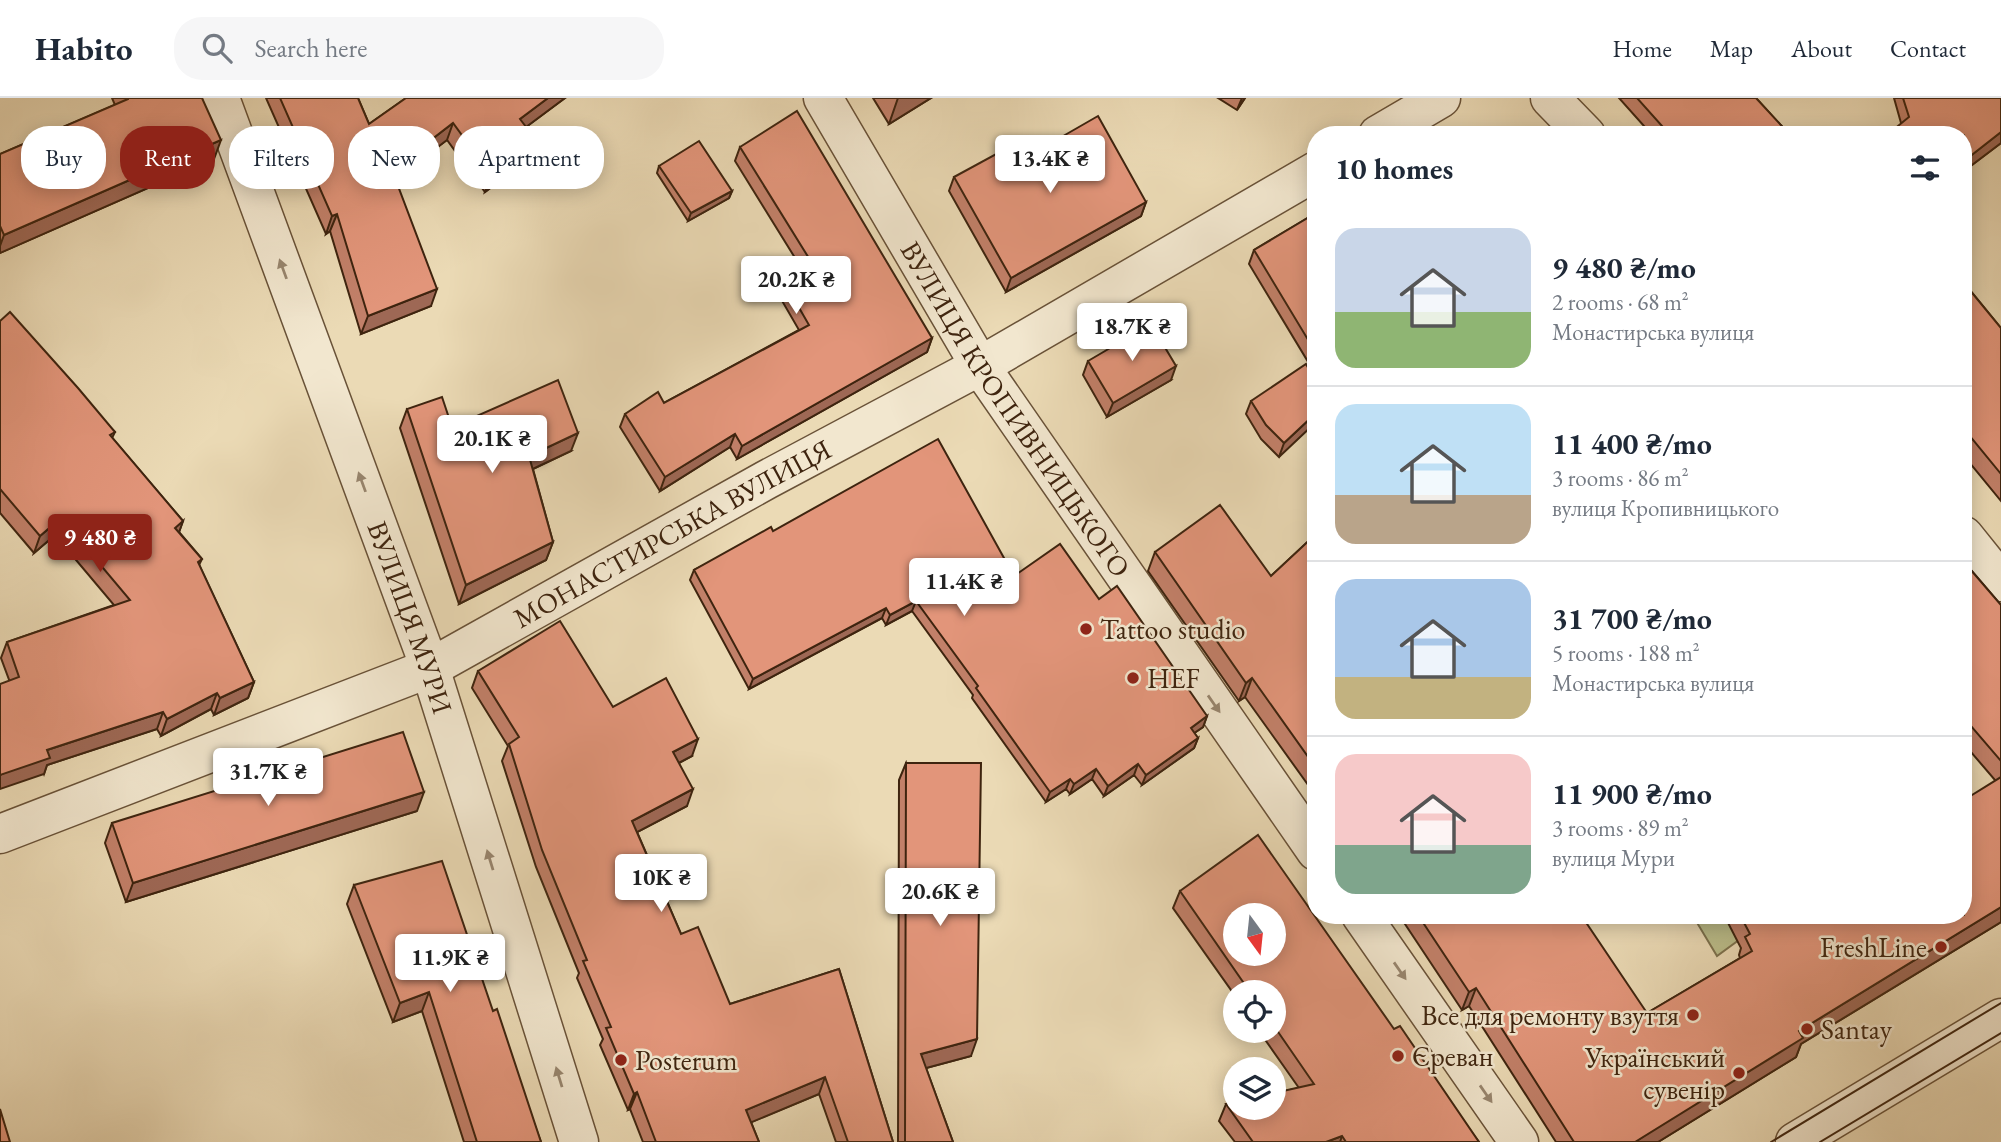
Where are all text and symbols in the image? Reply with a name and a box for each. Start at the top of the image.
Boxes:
search box [174,17,664,80]
text: Habito [35,27,132,70]
icon: search [198,29,236,67]
text: Search here [254,31,367,65]
text: Home [1612,33,1672,64]
text: Map [1710,33,1753,64]
text: About [1791,33,1852,64]
text: Contact [1890,33,1966,64]
chip: Buy [21,126,106,189]
chip: Rent [120,126,215,189]
chip: Filters [229,126,334,189]
chip: New [348,126,440,189]
chip: Apartment [454,126,604,189]
pin: 13.4K ₴ [985,136,1115,195]
text: 13.4K ₴ [1011,143,1089,173]
text: 10 homes [1335,149,1453,188]
icon: filters [1906,149,1944,187]
street label: ВУЛИЦЯ КРОПИВНИЦЬКОГО [893,235,1139,584]
text: 9 480 ₴/mo [1552,248,1696,287]
pin: 20.2K ₴ [731,256,861,316]
icon: home [1391,256,1475,340]
one-way arrow [277,258,288,279]
text: 20.2K ₴ [757,264,835,294]
text: 2 rooms · 68 m² [1552,287,1689,317]
pin: 18.7K ₴ [1067,303,1197,363]
text: 18.7K ₴ [1093,311,1171,341]
text: Монастирська вулиця [1552,317,1754,347]
pin: 20.1K ₴ [427,416,557,475]
text: 20.1K ₴ [453,423,531,453]
text: 11 400 ₴/mo [1552,424,1712,463]
street label: МОНАСТИРСЬКА ВУЛИЦЯ [507,431,837,636]
icon: home [1391,432,1475,516]
text: 3 rooms · 86 m² [1552,463,1689,493]
one-way arrow [356,472,367,493]
text: вулиця Кропивницького [1552,493,1779,523]
pin: 9 480 ₴ [35,514,165,574]
street label: ВУЛИЦЯ МУРИ [359,516,461,718]
text: 9 480 ₴ [64,522,136,552]
pin: 11.4K ₴ [899,559,1029,618]
text: 11.4K ₴ [925,566,1003,596]
text: 31 700 ₴/mo [1552,599,1712,638]
icon: home [1391,607,1475,691]
place label: Tattoo studio [1100,611,1245,647]
marker: Tattoo studio [1078,621,1094,637]
text: 5 rooms · 188 m² [1552,638,1700,668]
place label: HEF [1147,660,1200,696]
text: Монастирська вулиця [1552,668,1754,698]
marker: HEF [1125,670,1141,686]
one-way arrow [1207,695,1221,713]
pin: 31.7K ₴ [203,748,333,808]
text: 31.7K ₴ [229,756,307,786]
text: 11 900 ₴/mo [1552,774,1712,813]
icon: home [1391,782,1475,866]
text: 3 rooms · 89 m² [1552,813,1689,843]
text: вулиця Мури [1552,843,1675,873]
one-way arrow [485,849,495,870]
pin: 10K ₴ [612,854,710,914]
text: 10K ₴ [631,862,691,892]
pin: 20.6K ₴ [875,868,1005,928]
text: 20.6K ₴ [901,876,979,906]
north arrow [1223,903,1286,966]
map controls [1223,903,1286,1120]
place label: FreshLine [1820,929,1927,965]
pin: 11.9K ₴ [385,934,515,994]
marker: FreshLine [1933,939,1949,955]
text: 11.9K ₴ [411,942,489,972]
one-way arrow [1393,962,1407,980]
button: locate [1223,980,1286,1043]
place label: Все для ремонту взуття [1421,997,1679,1033]
marker: Все для ремонту взуття [1685,1007,1701,1023]
place label: Santay [1821,1011,1893,1047]
marker: Santay [1799,1021,1815,1037]
place label: Єреван [1412,1038,1493,1074]
place label: Український сувенір [1584,1039,1725,1107]
place label: Posterum [635,1042,738,1078]
marker: Єреван [1390,1048,1406,1064]
marker: Posterum [613,1052,629,1068]
button: layers [1223,1057,1286,1120]
marker: Український сувенір [1731,1065,1747,1081]
one-way arrow [553,1066,563,1087]
one-way arrow [1479,1085,1493,1103]

